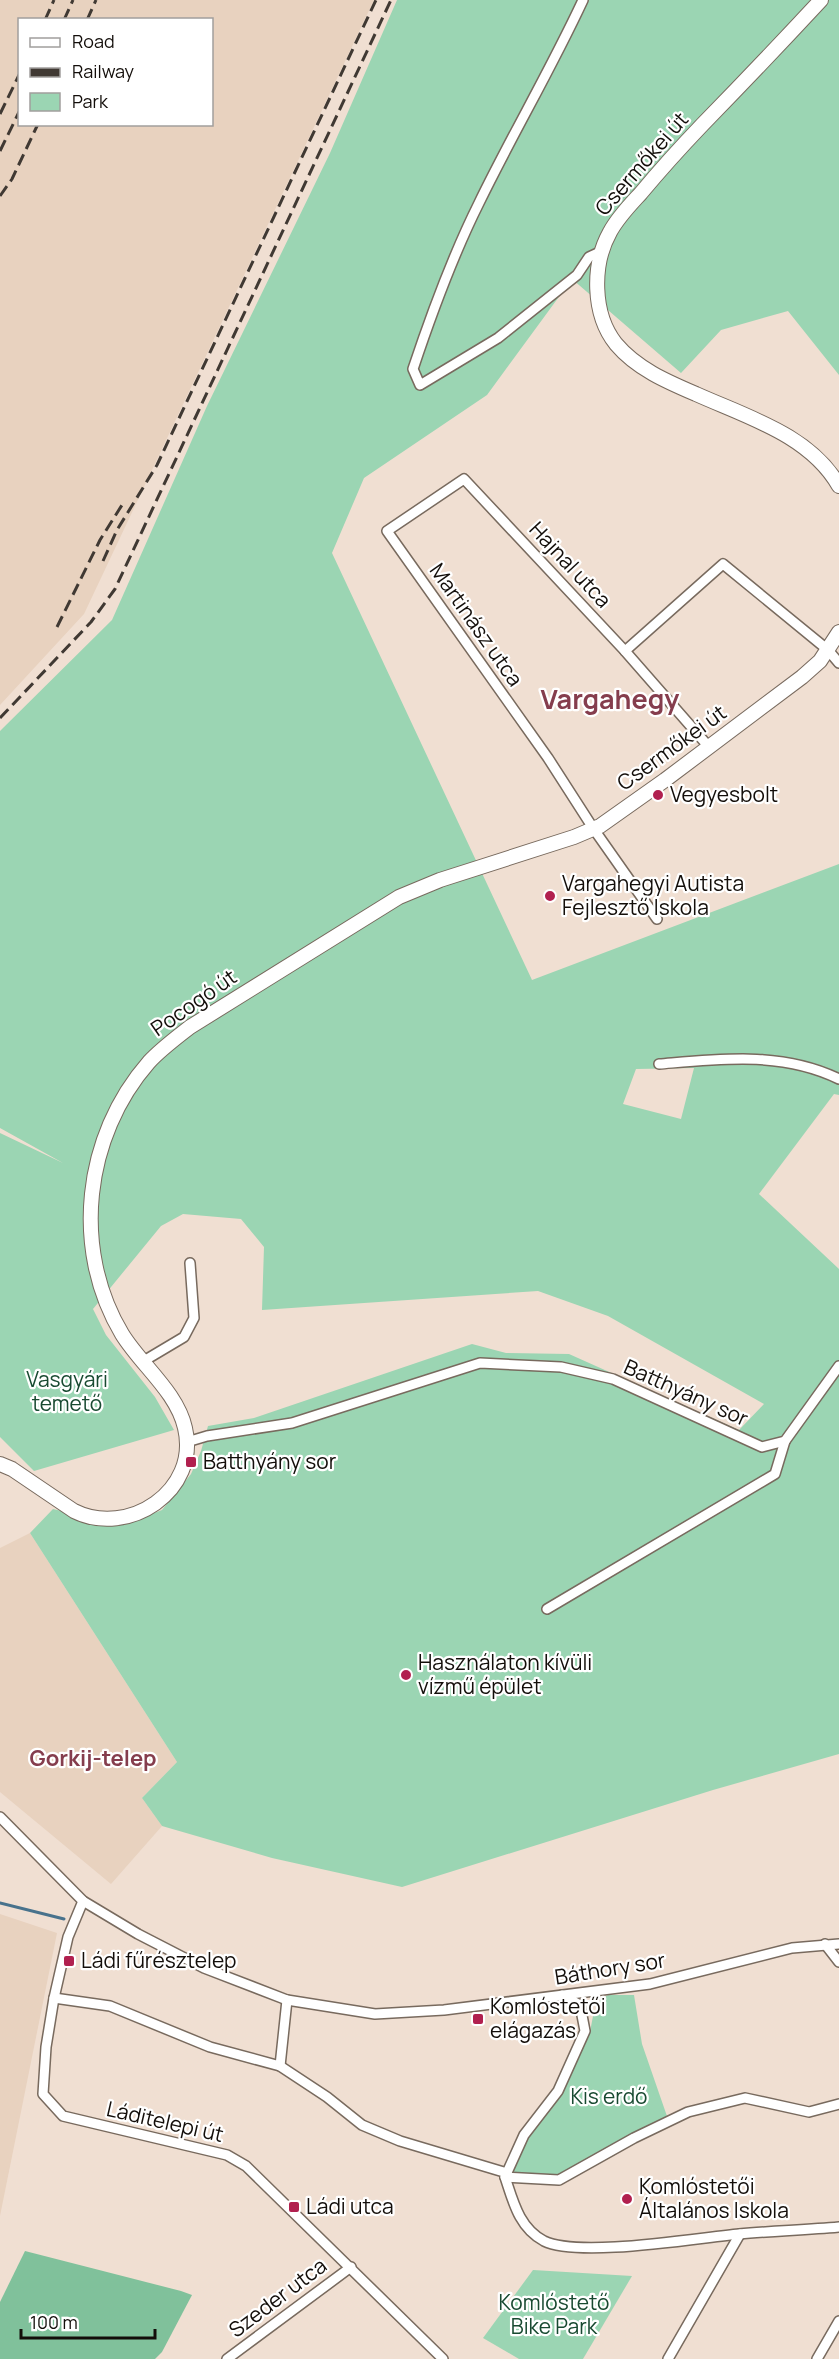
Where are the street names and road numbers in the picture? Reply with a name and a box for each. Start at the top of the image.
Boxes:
street label: Csermőkei út [589,106,694,221]
street label: Hajnal utca [524,515,618,613]
street label: Martinász utca [424,557,530,692]
street label: Csermőkei út [611,698,732,796]
street label: Pocogó út [145,962,242,1042]
street label: Batthyány sor [620,1352,753,1432]
street label: Báthory sor [553,1945,668,1991]
street label: Láditelepi út [104,2094,226,2148]
street label: Szeder utca [223,2251,332,2343]

